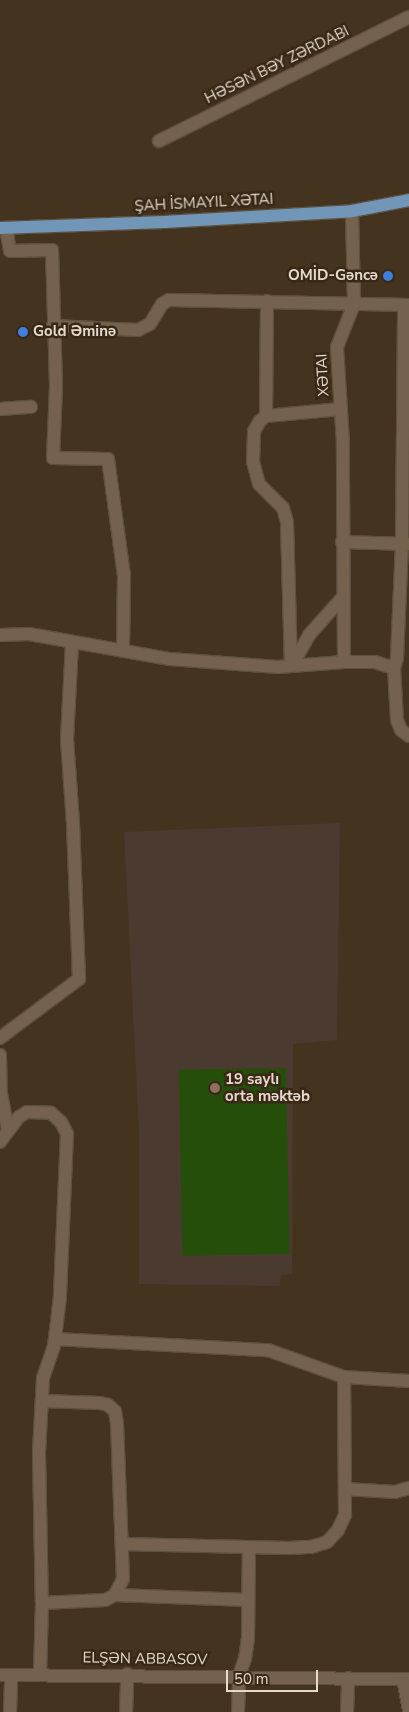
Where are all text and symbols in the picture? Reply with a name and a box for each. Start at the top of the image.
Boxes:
street label: HƏSƏN BƏY ZƏRDABI [202,22,352,108]
street label: ŞAH İSMAYIL XƏTAI [134,190,274,216]
place label: OMİD-Gəncə [288,267,378,285]
marker: OMİD-Gəncə [382,270,394,282]
place label: Gold Əminə [33,323,116,341]
marker: Gold Əminə [17,326,29,338]
street label: XƏTAI [313,353,333,397]
place label: 19 saylı orta məktəb [225,1070,310,1105]
marker: 19 saylı orta məktəb [209,1082,221,1094]
street label: ELŞƏN ABBASOV [82,1649,208,1669]
scale bar [229,1660,322,1692]
text: 50 m [234,1669,269,1689]

